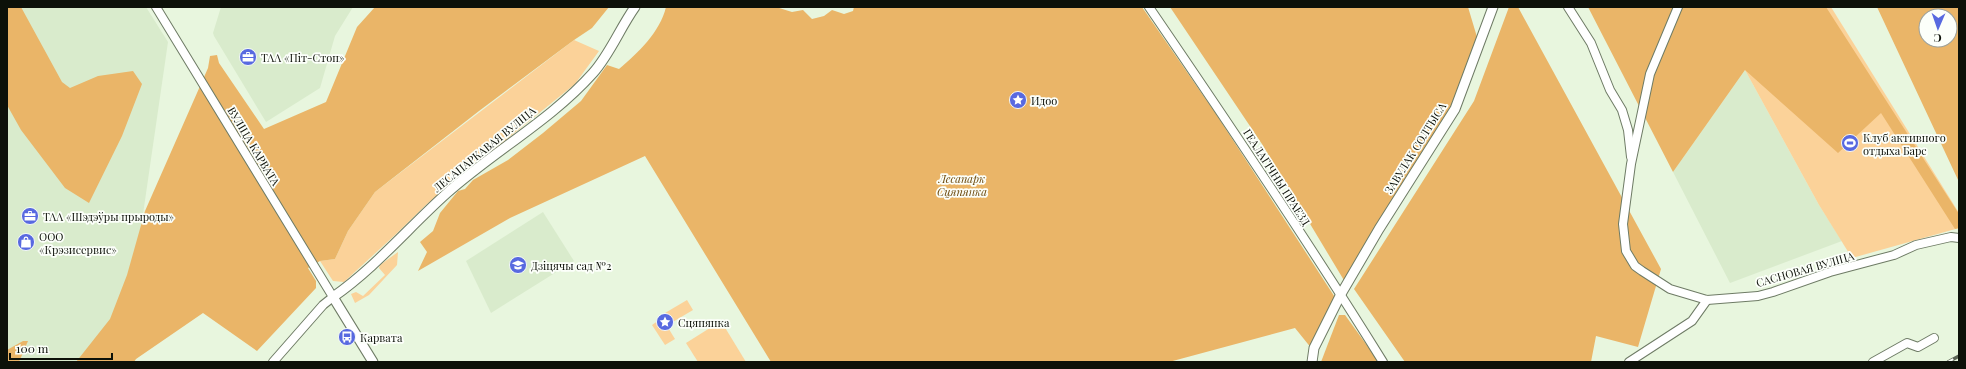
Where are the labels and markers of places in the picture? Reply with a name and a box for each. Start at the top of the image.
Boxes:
office icon: ТАА «Піт-Стоп» [238,47,258,67]
place label: ТАА «Піт-Стоп» [261,50,345,65]
place icon: Идоо [1008,90,1028,110]
place label: Идоо [1031,93,1057,108]
place label: Клуб активного отдыха Барс [1863,130,1946,158]
sports icon: Клуб активного отдыха Барс [1840,133,1860,153]
office icon: ТАА «Шэдэўры прыроды» [20,206,40,226]
place label: ТАА «Шэдэўры прыроды» [43,209,175,224]
place label: ООО «Крэзисервис» [39,229,117,257]
shop icon: ООО «Крэзисервис» [16,232,36,252]
school or university icon: Дзіцячы сад №2 [508,255,528,275]
place label: Дзіцячы сад №2 [531,258,611,273]
place icon: Сцяпянка [655,312,675,332]
place label: Сцяпянка [678,315,730,330]
bus stop icon: Карвата [337,327,357,347]
place label: Карвата [360,330,403,345]

